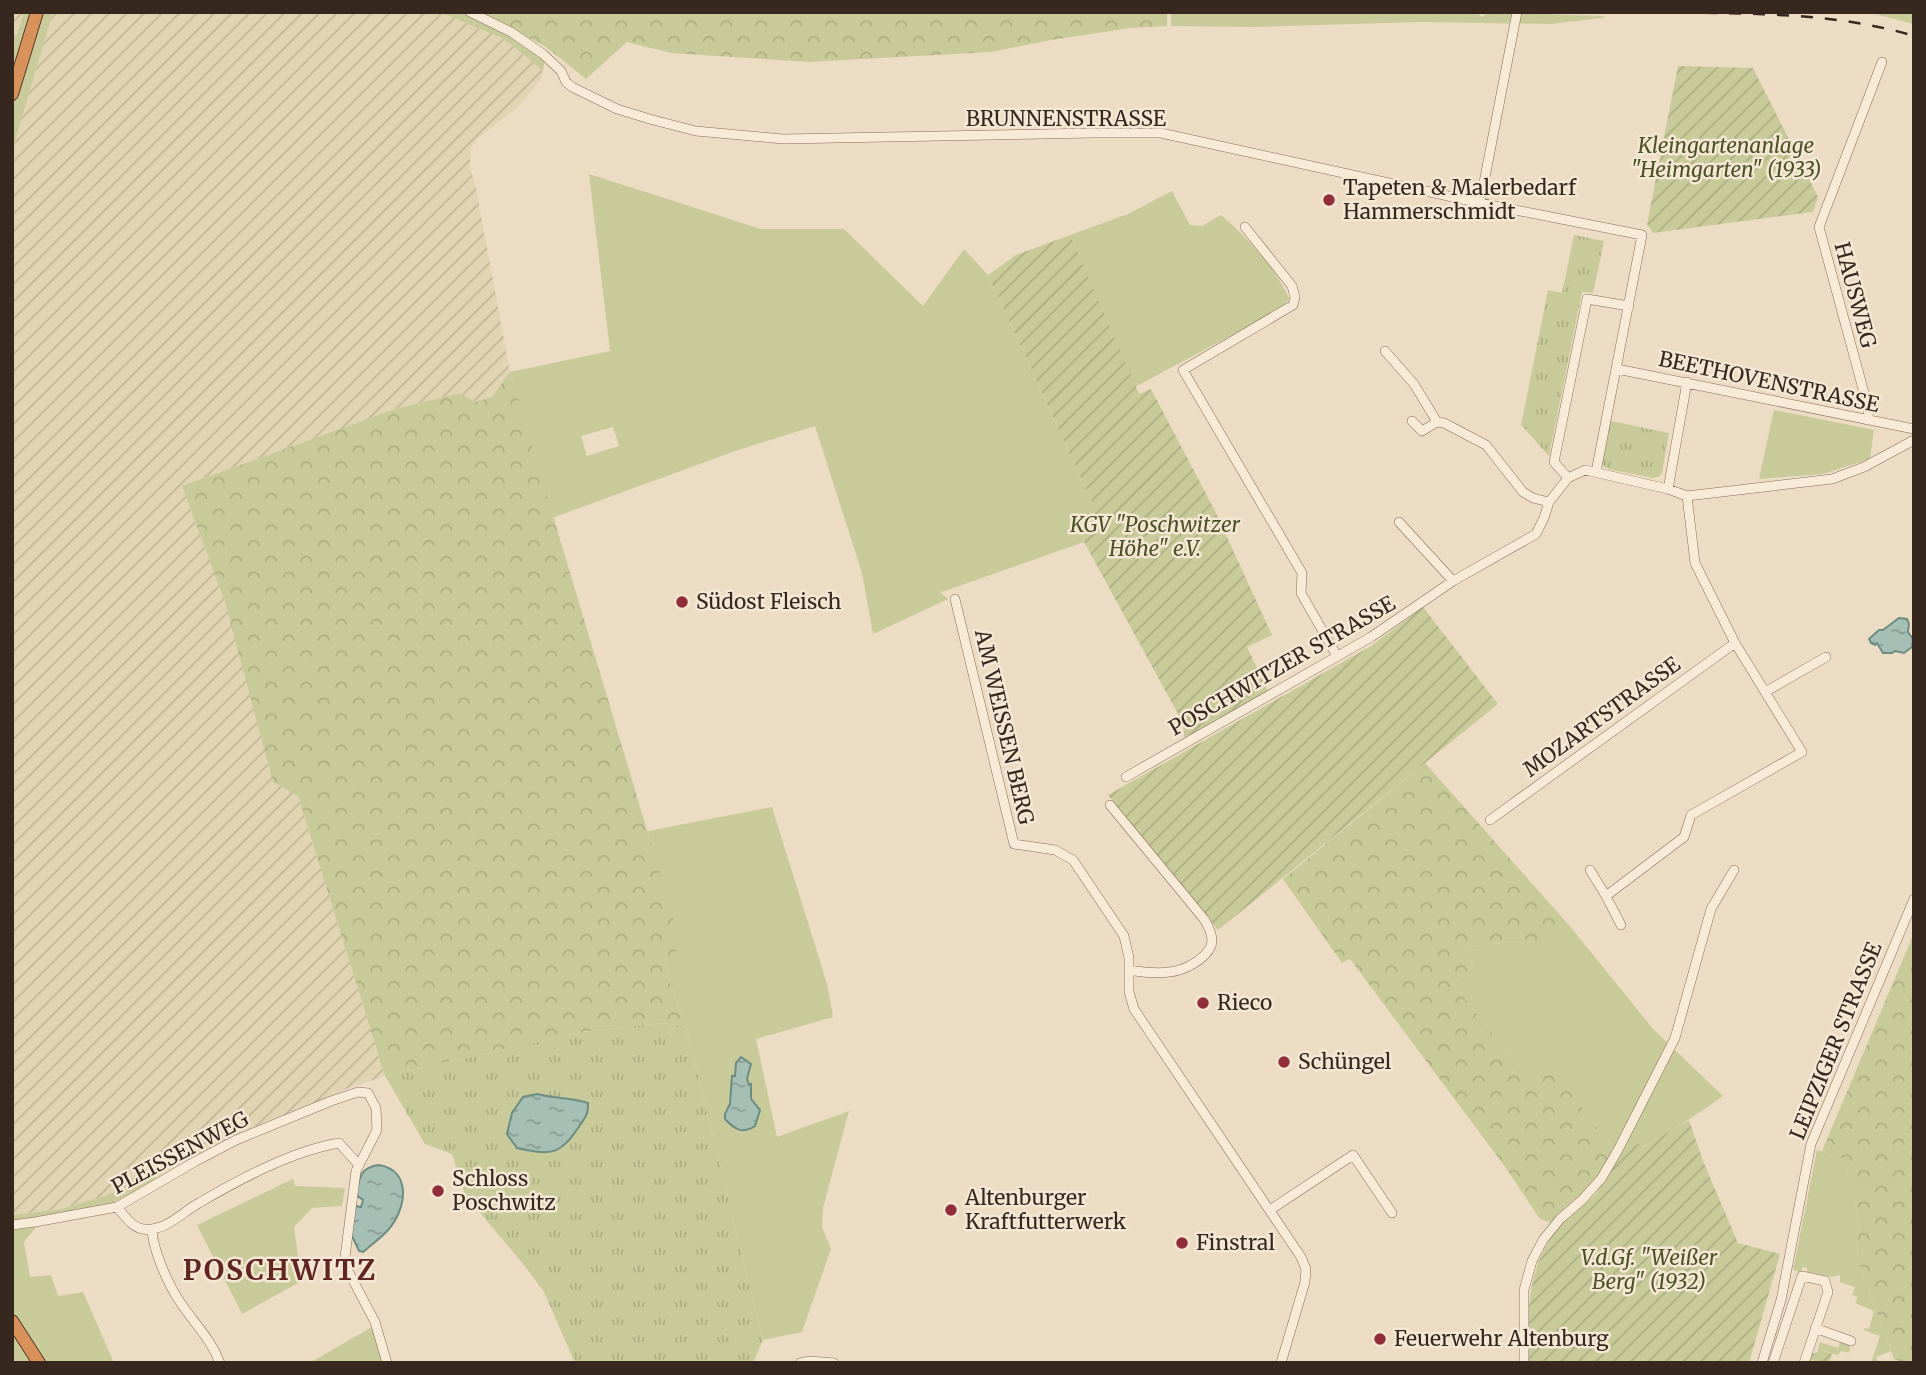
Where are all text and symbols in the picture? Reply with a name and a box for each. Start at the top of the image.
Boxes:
street label: BRUNNENSTRASSE [966,105,1167,132]
park label: Kleingartenanlage "Heimgarten" (1933) [1630,132,1822,183]
place label: Tapeten & Malerbedarf Hammerschmidt [1343,174,1577,225]
marker: Tapeten & Malerbedarf Hammerschmidt [1321,192,1337,208]
street label: HAUSWEG [1828,239,1883,351]
street label: BEETHOVENSTRASSE [1656,345,1883,418]
park label: KGV "Poschwitzer Höhe" e.V. [1069,511,1240,562]
place label: Südost Fleisch [696,588,841,615]
street label: POSCHWITZER STRASSE [1164,589,1400,742]
marker: Südost Fleisch [674,594,690,610]
street label: AM WEISSEN BERG [969,626,1040,827]
street label: MOZARTSTRASSE [1518,650,1686,783]
street label: LEIPZIGER STRASSE [1784,937,1888,1144]
place label: Rieco [1217,989,1272,1016]
marker: Rieco [1195,995,1211,1011]
place label: Schüngel [1298,1048,1392,1075]
marker: Schüngel [1276,1054,1292,1070]
street label: PLEISSENWEG [107,1105,253,1200]
place label: Schloss Poschwitz [452,1165,556,1216]
marker: Schloss Poschwitz [430,1183,446,1199]
place label: Altenburger Kraftfutterwerk [964,1184,1127,1235]
marker: Altenburger Kraftfutterwerk [943,1202,959,1218]
place label: Finstral [1196,1229,1276,1256]
marker: Finstral [1174,1235,1190,1251]
park label: V.d.Gf. "Weißer Berg" (1932) [1581,1244,1718,1295]
district label: POSCHWITZ [183,1252,377,1288]
place label: Feuerwehr Altenburg [1394,1325,1609,1352]
marker: Feuerwehr Altenburg [1372,1331,1388,1347]

